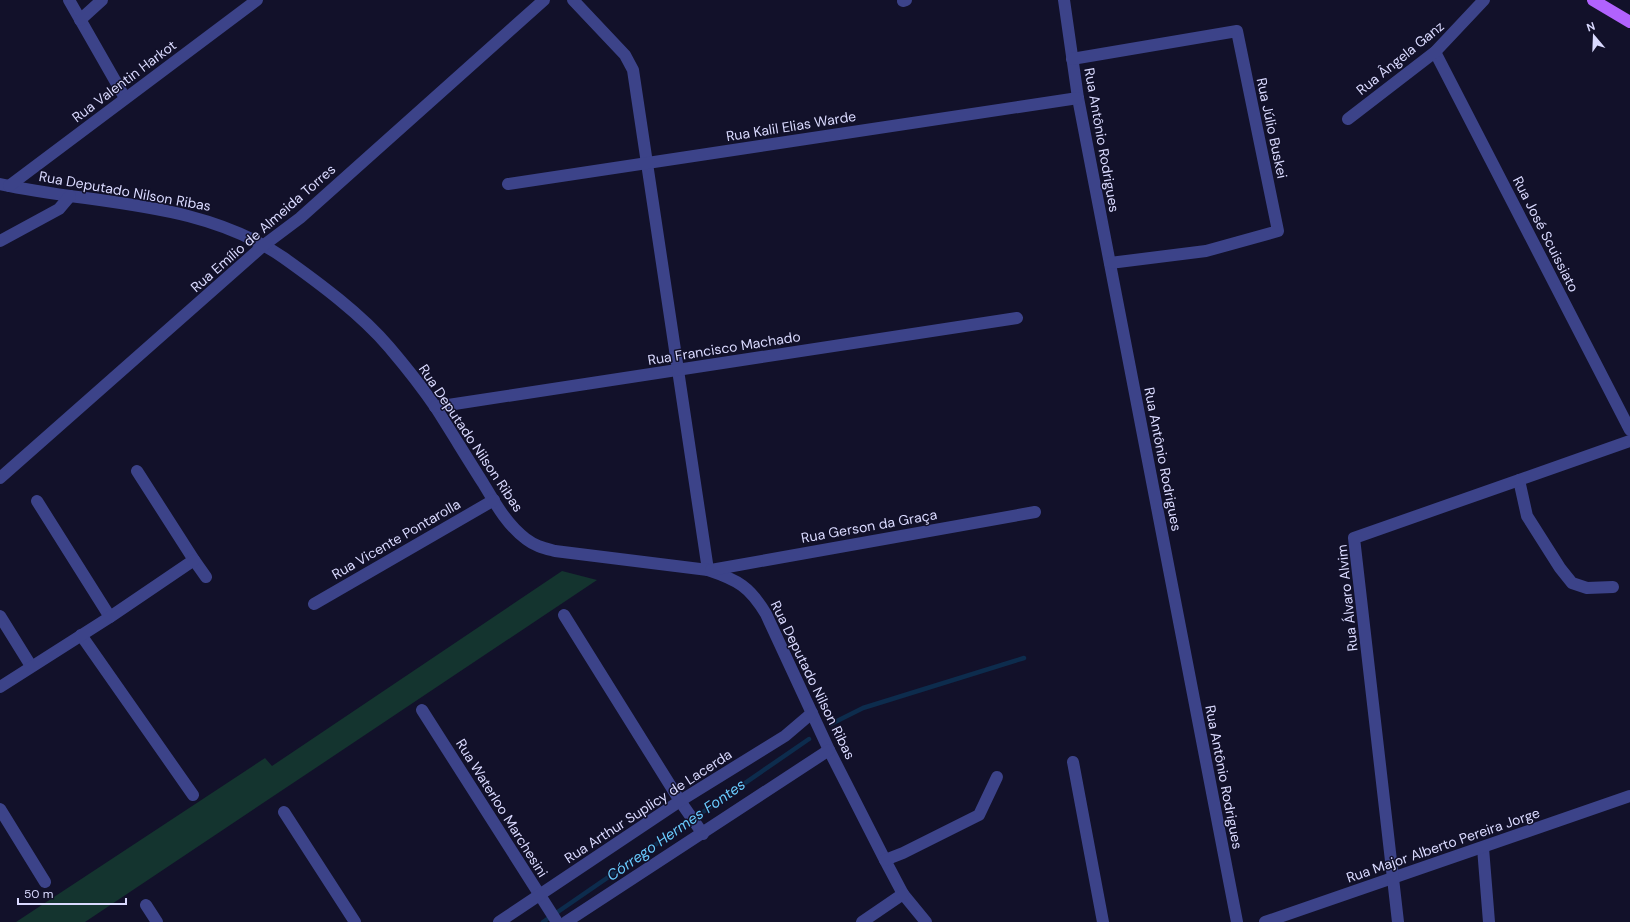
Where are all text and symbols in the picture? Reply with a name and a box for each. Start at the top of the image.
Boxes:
north arrow [1574,16,1614,56]
street label: Rua Ângela Ganz [1353,17,1447,99]
text: N [1585,19,1597,34]
street label: Rua Valentin Harkot [68,36,180,126]
street label: Rua Antônio Rodrigues [1080,66,1124,214]
street label: Rua Júlio Buskei [1253,76,1291,180]
street label: Rua Kalil Elias Warde [725,107,857,145]
street label: Rua Emílio de Almeida Torres [187,160,339,296]
street label: Rua Deputado Nilson Ribas [38,167,212,215]
street label: Rua José Scuissiato [1509,173,1583,295]
street label: Rua Francisco Machado [646,327,802,369]
street label: Rua Deputado Nilson Ribas [415,361,527,515]
street label: Rua Antônio Rodrigues [1140,385,1186,533]
street label: Rua Vicente Pontarolla [328,495,464,583]
street label: Rua Gerson da Graça [800,505,938,547]
street label: Rua Álvaro Alvim [1332,544,1362,652]
street label: Rua Deputado Nilson Ribas [767,598,859,762]
street label: Rua Antônio Rodrigues [1201,703,1247,851]
street label: Rua Waterloo Marchesini [452,735,552,881]
street label: Rua Arthur Suplicy de Lacerda [561,745,735,867]
water label: Córrego Hermes Fontes [603,774,749,886]
street label: Rua Major Alberto Pereira Jorge [1344,803,1542,887]
scale bar [18,880,126,906]
text: 50 m [24,886,53,902]

